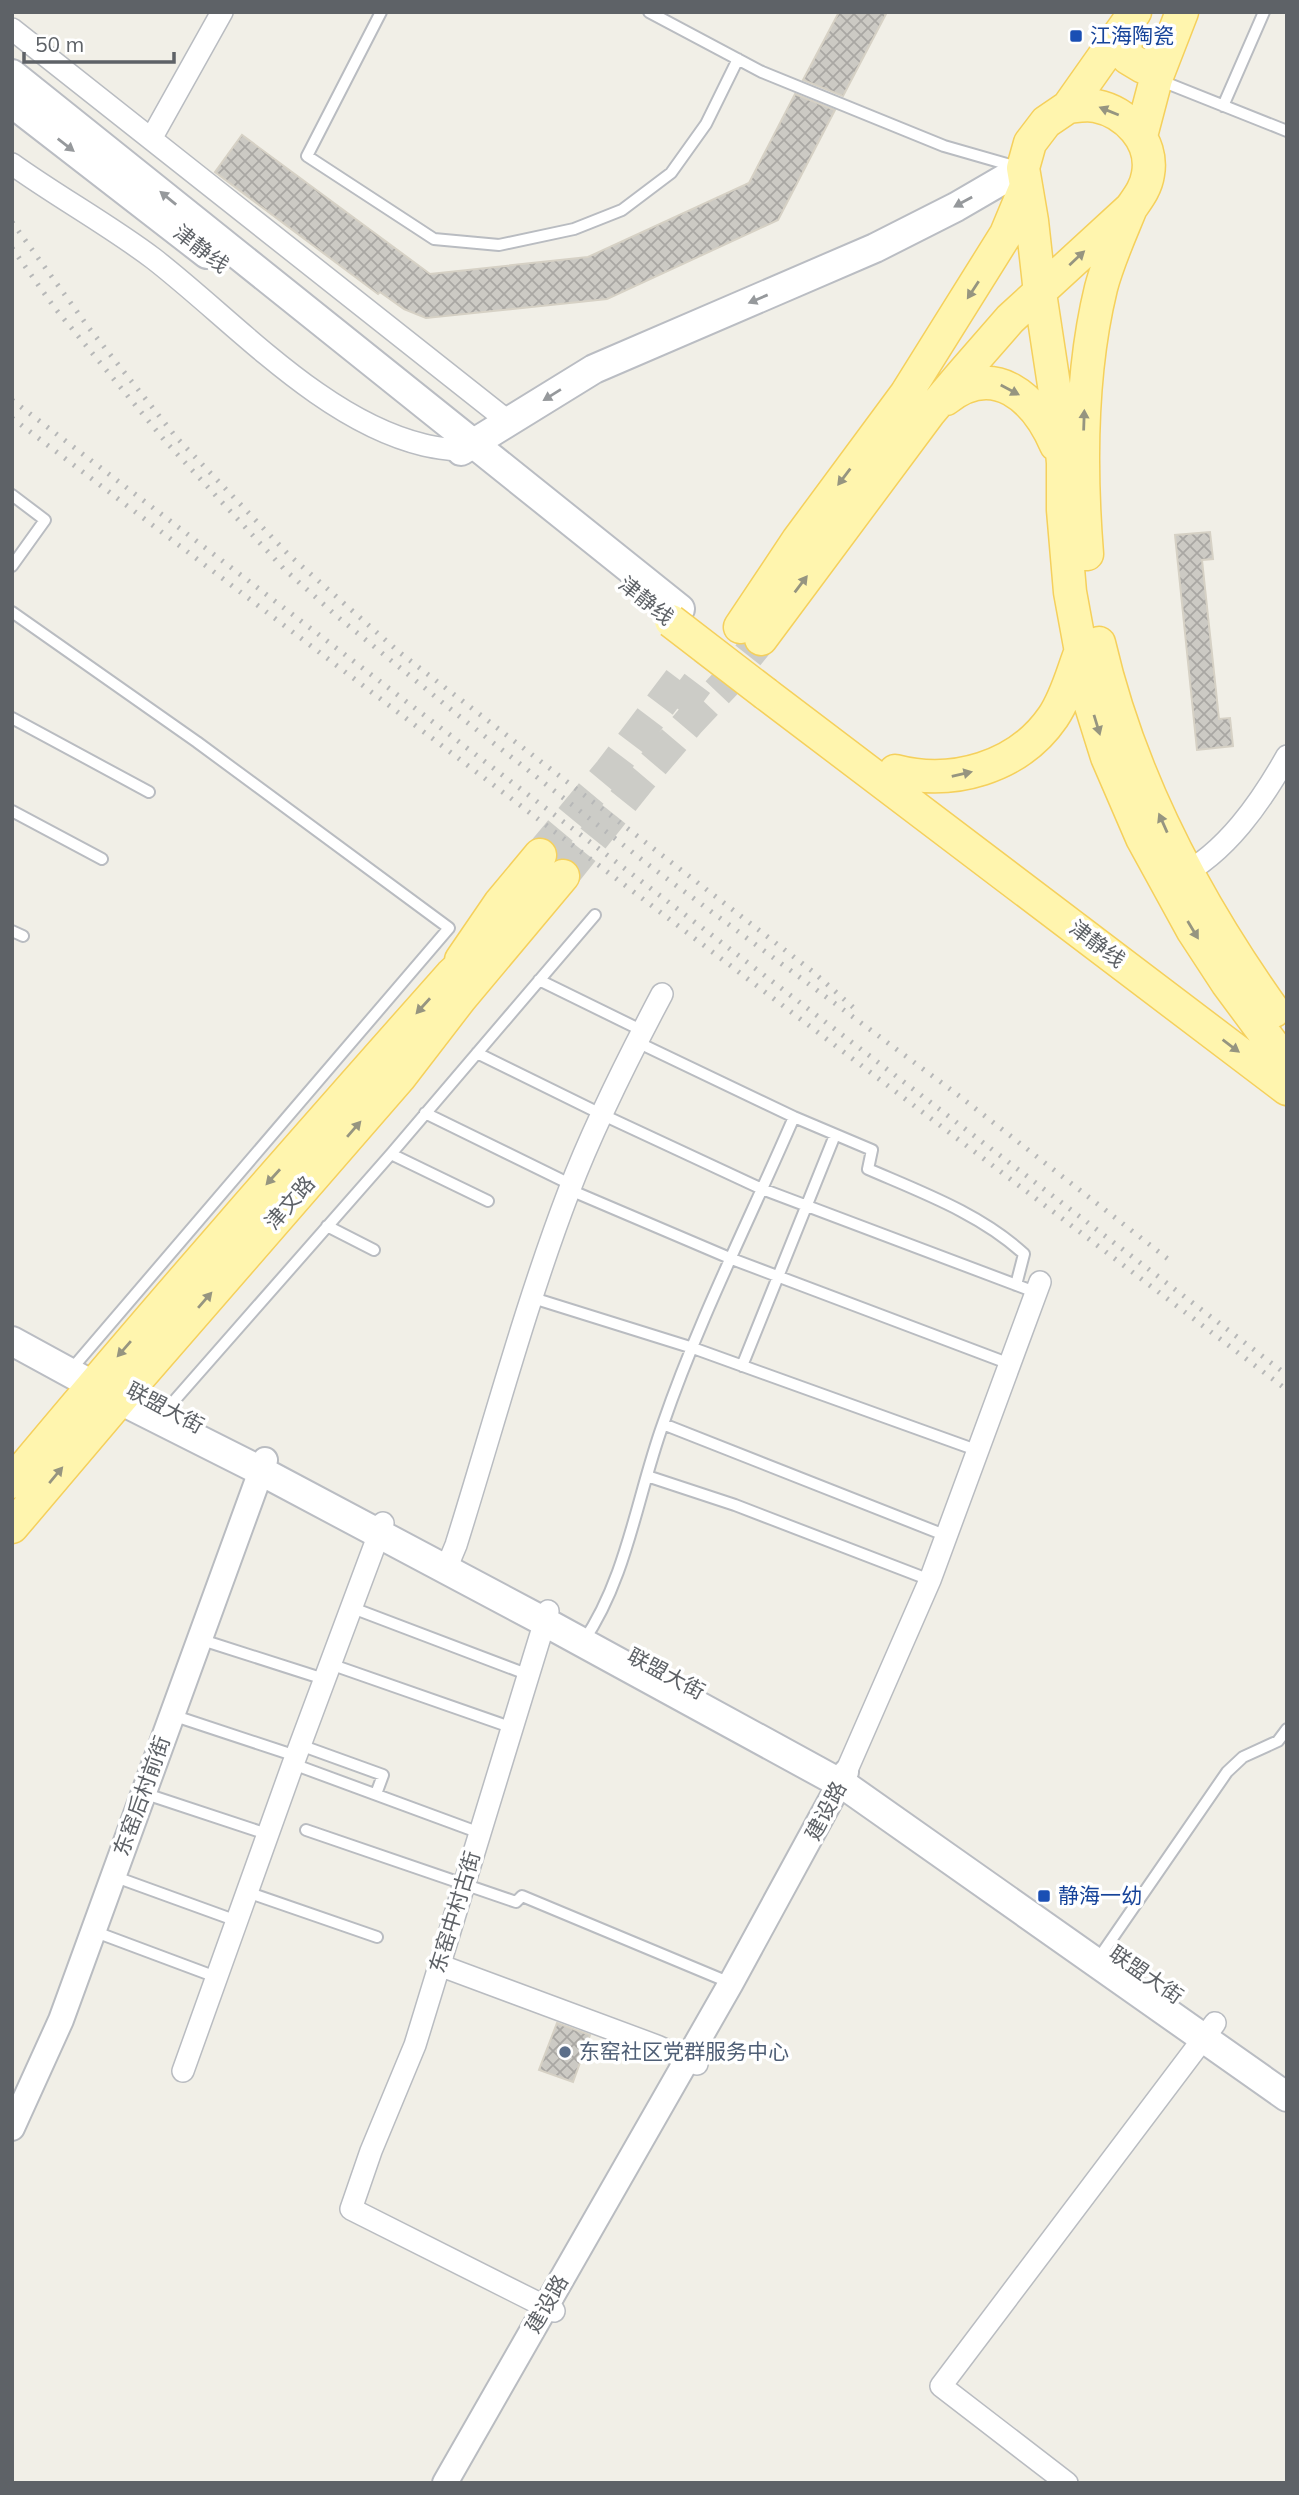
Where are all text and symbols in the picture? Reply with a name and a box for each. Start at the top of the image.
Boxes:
scale bar [24,21,175,65]
place label: 江海陶瓷 [1090,22,1174,48]
marker: 江海陶瓷 [1068,28,1084,44]
text: 50 m [35,31,84,57]
one-way arrow [1098,105,1119,116]
one-way arrow [57,137,75,152]
one-way arrow [159,191,177,206]
one-way arrow [954,196,973,208]
street label: 津静线 [169,219,234,278]
one-way arrow [1068,250,1086,266]
one-way arrow [966,280,979,300]
one-way arrow [747,293,768,304]
one-way arrow [1000,384,1020,396]
one-way arrow [543,388,561,402]
one-way arrow [1079,409,1090,431]
one-way arrow [837,468,851,487]
street label: 津静线 [614,570,679,630]
one-way arrow [794,575,808,593]
one-way arrow [1092,714,1103,735]
one-way arrow [951,768,973,779]
one-way arrow [1157,813,1169,833]
street label: 津静线 [1065,914,1131,973]
one-way arrow [1186,921,1199,940]
one-way arrow [416,997,432,1014]
one-way arrow [1221,1039,1240,1053]
one-way arrow [346,1120,362,1137]
one-way arrow [266,1168,281,1185]
street label: 津文路 [259,1170,320,1235]
one-way arrow [197,1292,212,1309]
one-way arrow [117,1340,132,1357]
street label: 联盟大街 [122,1376,209,1438]
one-way arrow [48,1466,64,1484]
street label: 联盟大街 [623,1642,710,1704]
street label: 东窑后村前街 [107,1732,175,1859]
street label: 建设路 [799,1777,851,1844]
street label: 东窑中村古街 [423,1848,485,1976]
place label: 静海一幼 [1058,1882,1142,1908]
marker: 静海一幼 [1036,1888,1052,1904]
street label: 联盟大街 [1105,1939,1188,2009]
place label: 东窑社区党群服务中心 [579,2038,789,2064]
marker: 东窑社区党群服务中心 [557,2044,573,2060]
street label: 建设路 [519,2270,573,2337]

